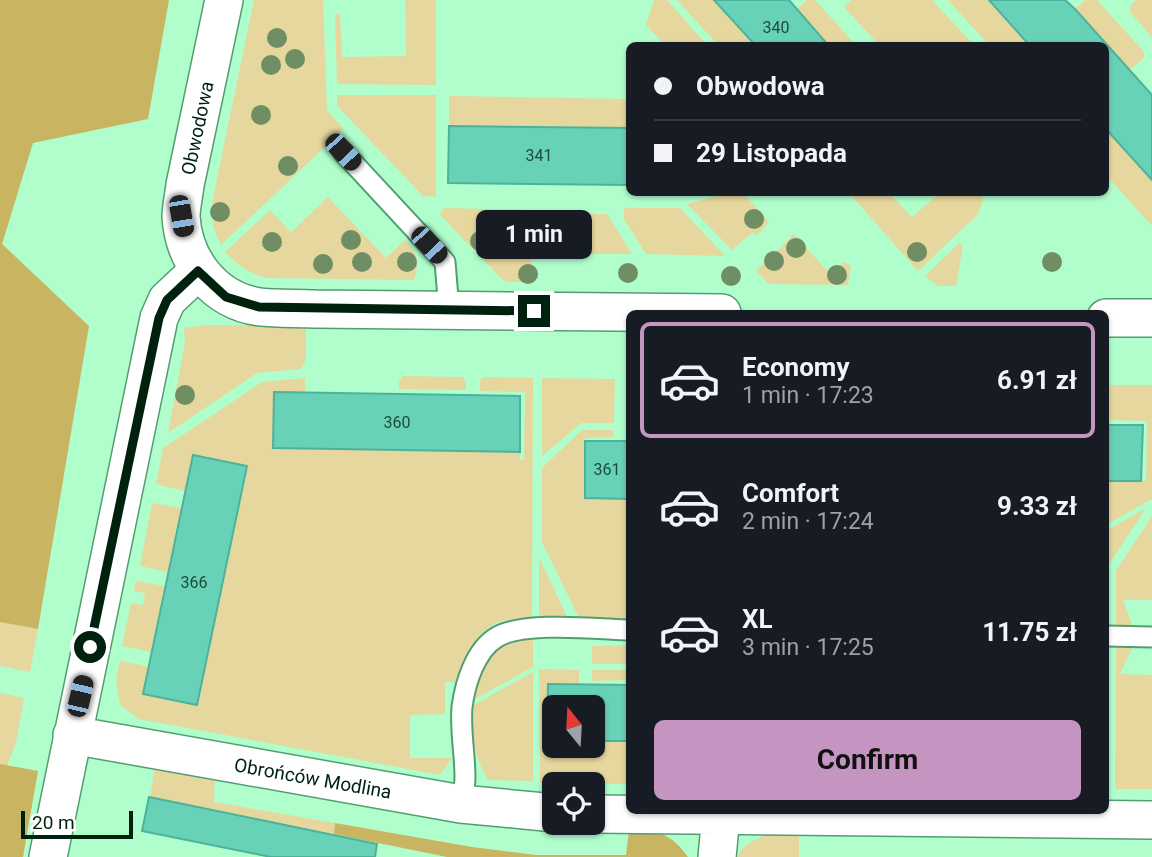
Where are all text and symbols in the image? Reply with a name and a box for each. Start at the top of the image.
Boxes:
house number: 340 [763,18,789,37]
text: Obwodowa [696,71,825,101]
street label: Obwodowa [176,79,219,177]
car [321,129,366,175]
text: 29 Listopada [696,138,847,168]
house number: 341 [526,146,552,165]
car [168,193,195,239]
callout: 1 min [476,210,592,258]
text: 1 min [505,221,563,248]
car [407,222,452,268]
route end [518,295,550,327]
icon: car [658,349,721,412]
text: Economy [742,352,849,382]
text: 6.91 zł [997,365,1077,395]
text: 1 min · 17:23 [742,382,874,409]
house number: 360 [384,413,410,432]
house number: 361 [594,460,620,479]
icon: car [658,475,721,538]
text: Comfort [742,478,839,508]
text: 9.33 zł [997,491,1077,521]
text: 2 min · 17:24 [742,508,874,535]
house number: 366 [181,573,207,592]
icon: car [658,601,721,664]
text: XL [742,604,773,634]
text: 11.75 zł [982,617,1077,647]
route start [74,631,106,663]
text: 3 min · 17:25 [742,634,874,661]
car [66,673,95,719]
north arrow [542,695,606,758]
map controls [542,695,605,835]
button: Confirm [654,720,1081,800]
street label: Obrońców Modlina [232,753,393,804]
button: locate [542,772,605,835]
scale bar [21,808,133,840]
text: 20 m [32,811,75,834]

